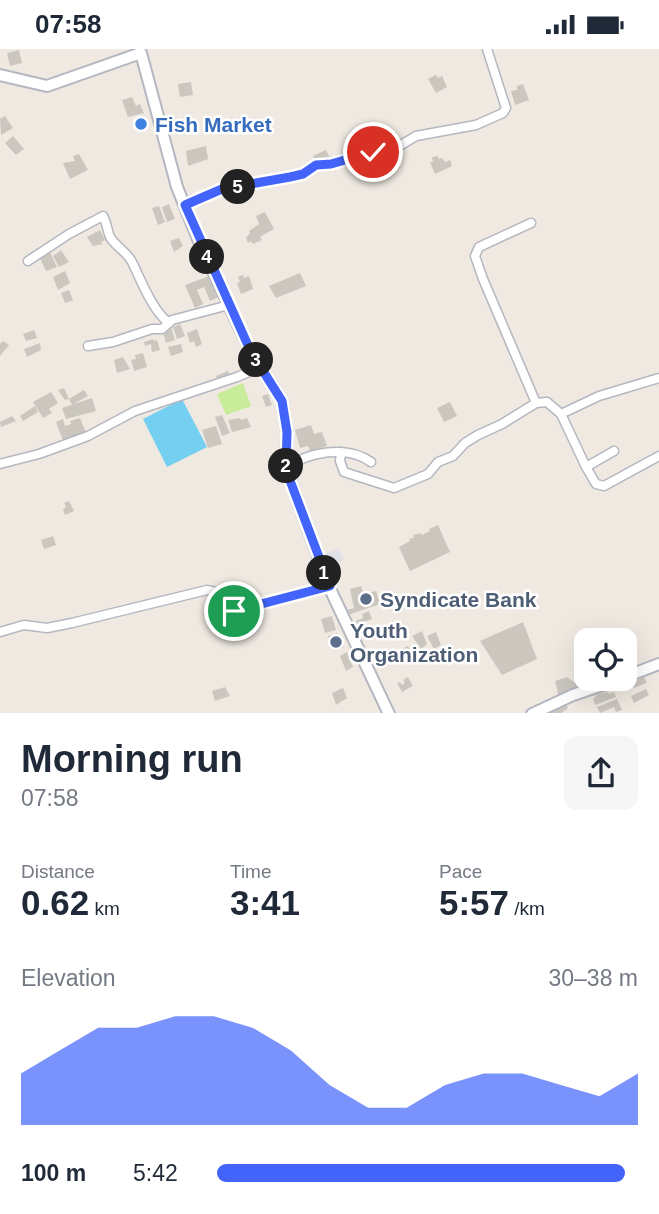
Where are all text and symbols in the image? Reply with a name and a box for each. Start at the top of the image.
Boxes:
text: 07:58 [35,9,102,39]
place label: Fish Market [155,113,272,136]
marker: Fish Market [133,116,149,132]
pin [343,122,403,182]
icon: check [354,133,392,171]
pin: 5 [220,169,256,205]
text: 5 [232,176,243,197]
pin: 4 [190,239,224,275]
text: 4 [201,246,212,267]
pin: 3 [238,343,274,377]
text: 3 [250,349,261,370]
pin: 2 [268,449,304,483]
text: 2 [280,455,291,476]
pin: 1 [306,555,342,591]
text: 1 [318,562,329,583]
pin [204,581,264,641]
place label: Syndicate Bank [380,588,537,611]
marker: Syndicate Bank [358,591,374,607]
icon: arrive [215,592,253,630]
place label: Youth Organization [350,619,478,666]
map controls [574,628,637,691]
button: locate [574,628,637,691]
marker: Youth Organization [328,634,344,650]
button: share [564,736,638,810]
text: Morning run [21,738,243,780]
text: 07:58 [21,785,79,811]
text: Distance [21,861,95,882]
text: Time [230,861,272,882]
text: Pace [439,861,482,882]
text: 0.62 [21,883,89,922]
text: 3:41 [230,883,300,922]
text: 5:57 [439,883,509,922]
text: km [89,898,120,919]
text: /km [509,898,545,919]
text: Elevation [21,965,116,991]
text: 30–38 m [548,965,638,991]
text: 100 m [21,1160,86,1186]
text: 5:42 [133,1160,178,1186]

